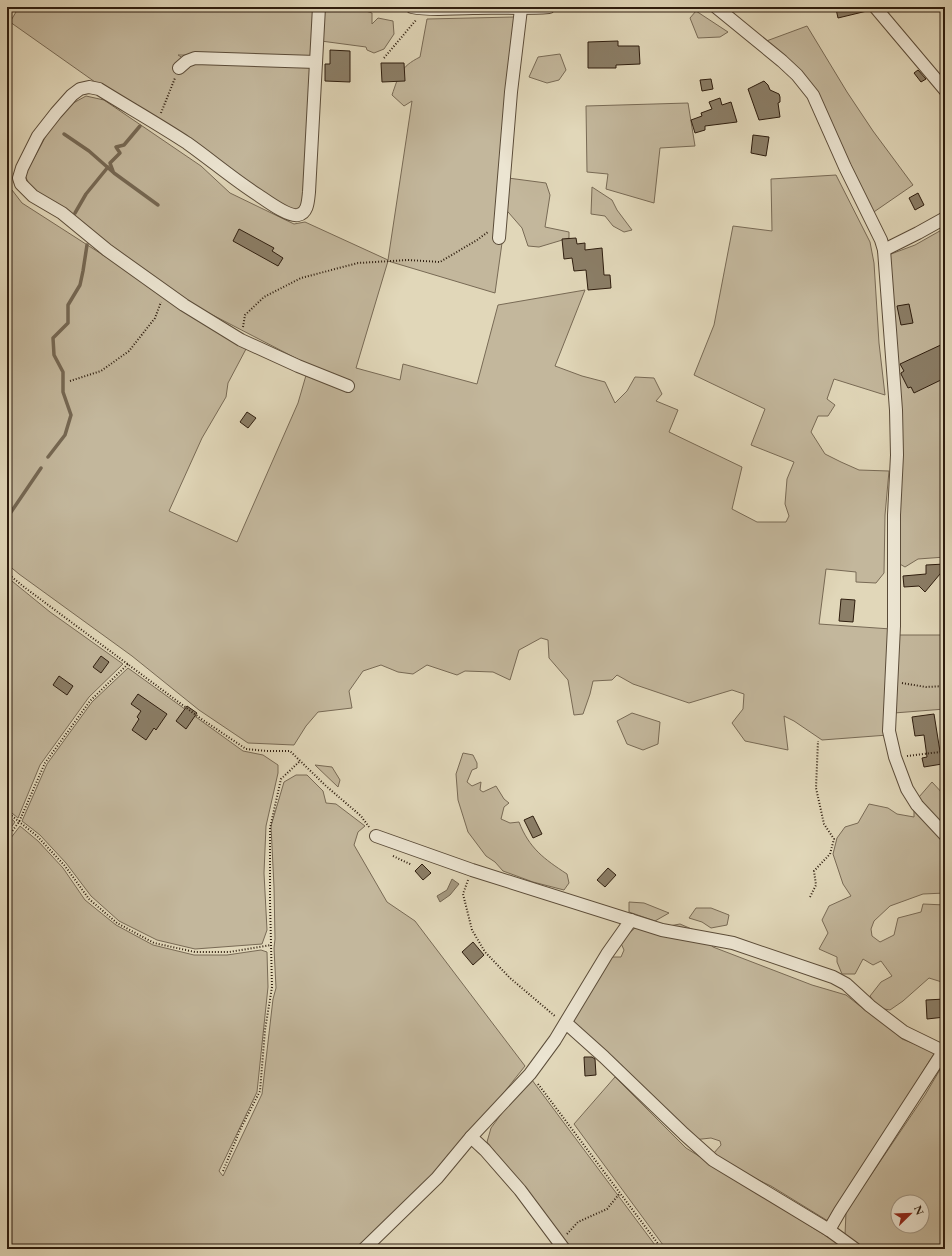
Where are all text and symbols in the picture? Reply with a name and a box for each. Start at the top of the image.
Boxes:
north arrow [890,1194,930,1234]
text: N [911,1203,927,1217]

